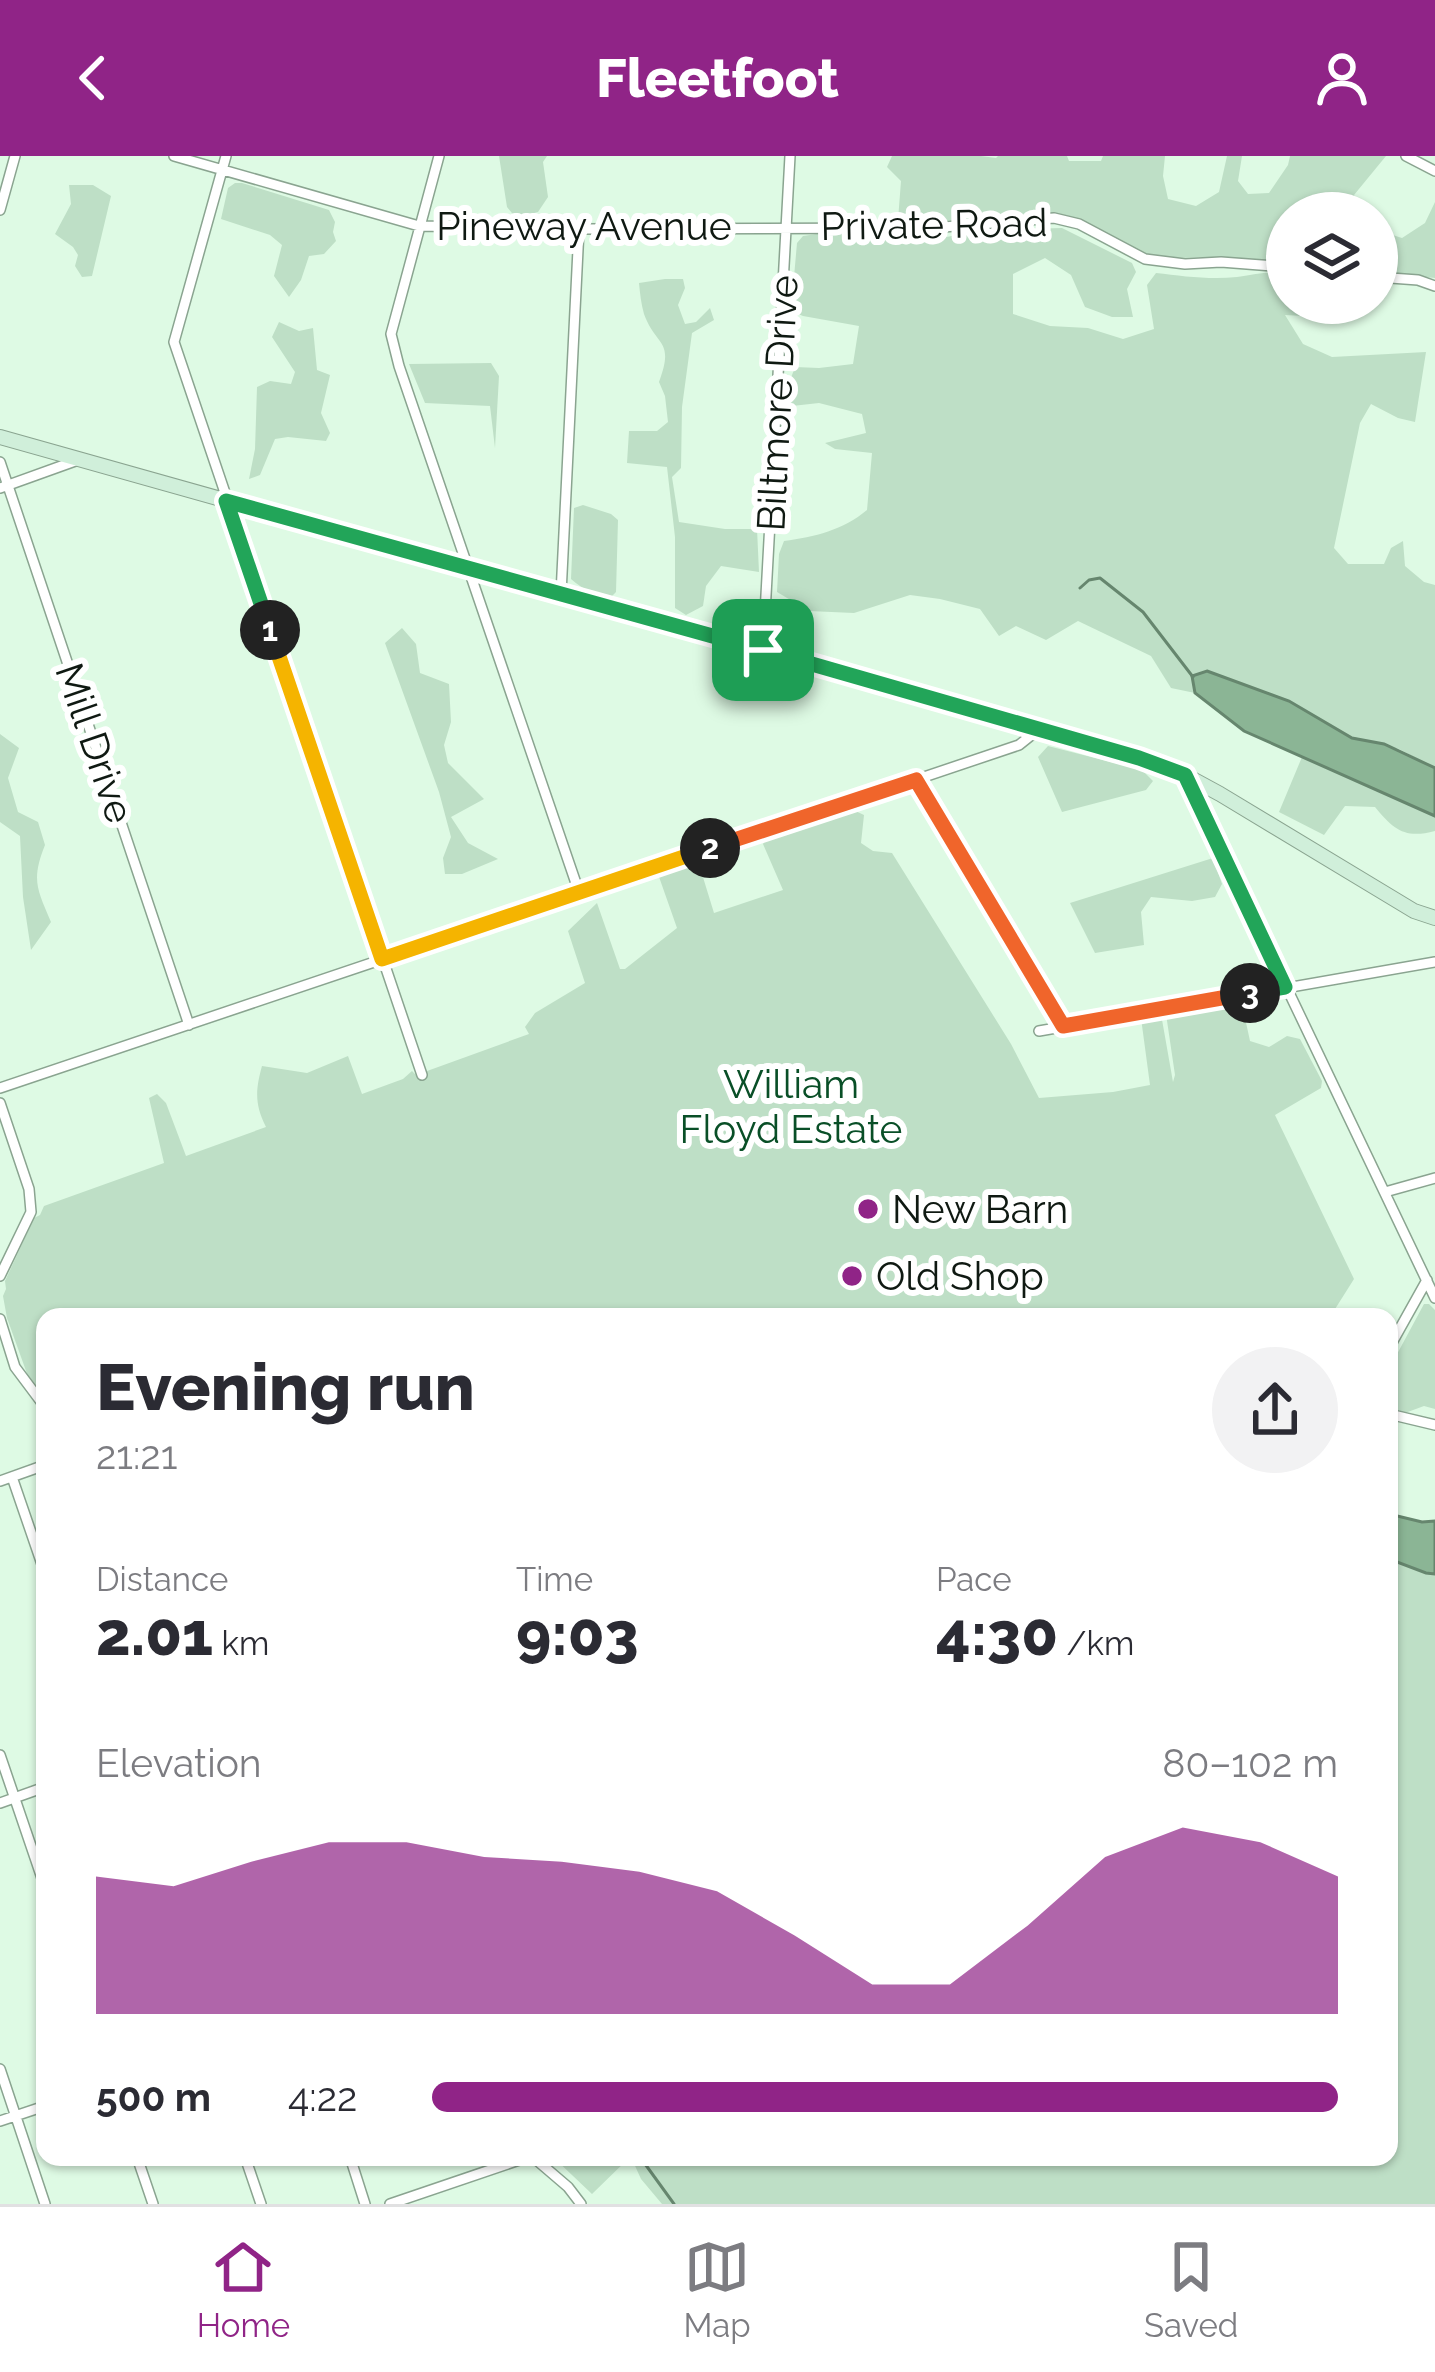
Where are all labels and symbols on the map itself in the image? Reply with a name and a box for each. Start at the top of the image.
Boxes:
street label: Private Road [820,199,1048,249]
street label: Pineway Avenue [436,203,732,249]
street label: Biltmore Drive [747,274,807,532]
pin [712,599,814,701]
pin: 1 [240,600,300,660]
street label: Mill Drive [46,657,144,829]
pin: 2 [680,818,740,878]
pin: 3 [1220,963,1280,1023]
park label: William Floyd Estate [680,1061,903,1152]
place label: New Barn [892,1186,1068,1232]
marker: New Barn [855,1196,881,1222]
place label: Old Shop [876,1253,1044,1299]
marker: Old Shop [839,1263,865,1289]

